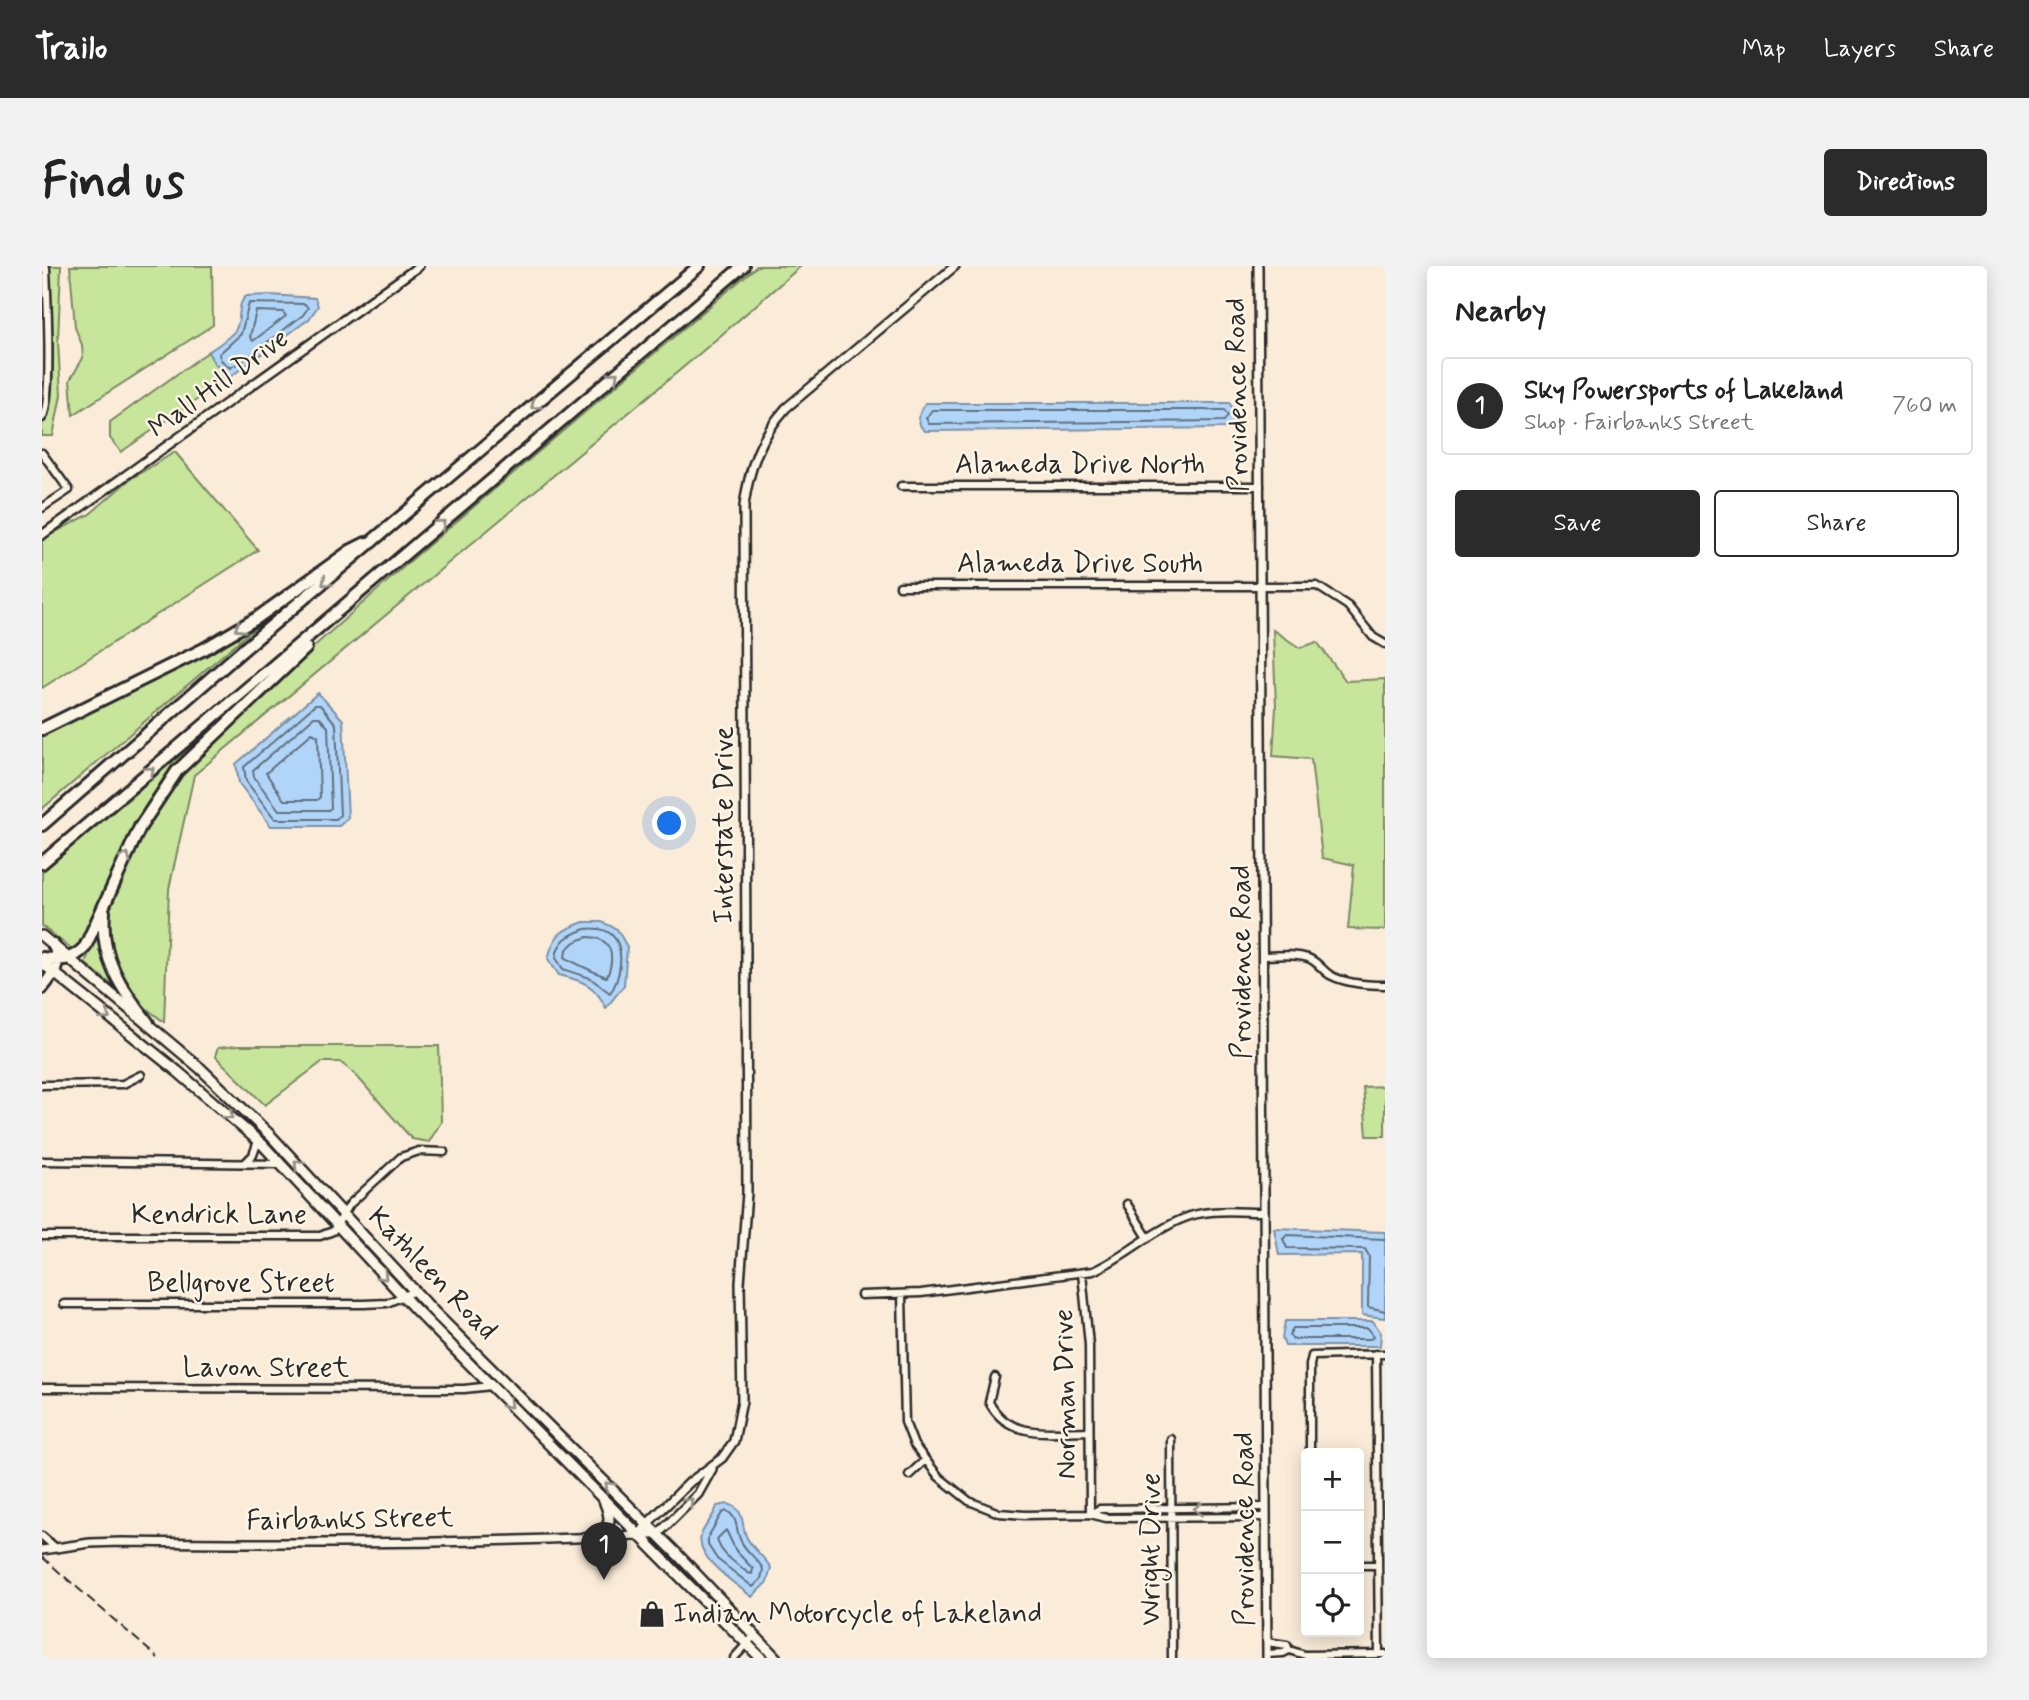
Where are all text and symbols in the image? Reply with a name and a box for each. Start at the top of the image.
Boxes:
text: Trailo [35,27,107,71]
text: Map [1742,34,1786,65]
text: Layers [1824,34,1896,65]
text: Share [1934,34,1994,65]
button: Directions [1824,149,1987,216]
text: Find us [42,150,185,215]
text: Nearby [1455,292,1546,331]
street label: Providence Road [1218,298,1258,492]
street label: Mall Hill Drive [141,321,297,447]
one-way arrow [605,372,618,384]
text: Sky Powersports of Lakeland [1524,374,1843,408]
text: 1 [1475,391,1485,421]
text: 760 m [1892,391,1957,421]
one-way arrow [530,397,543,409]
text: Shop · Fairbanks Street [1524,408,1754,438]
street label: Alameda Drive North [955,447,1205,484]
button: Save [1455,490,1700,557]
button: Share [1714,490,1959,557]
one-way arrow [432,520,445,532]
street label: Alameda Drive South [957,546,1203,583]
one-way arrow [321,573,333,586]
one-way arrow [234,620,247,633]
street label: Interstate Drive [706,726,743,924]
one-way arrow [142,767,155,780]
your location [652,806,686,840]
one-way arrow [117,852,131,864]
street label: Providence Road [1224,865,1261,1059]
one-way arrow [99,1007,111,1020]
one-way arrow [220,1107,233,1119]
one-way arrow [294,1159,307,1172]
street label: Kendrick Lane [131,1197,307,1234]
street label: Kathleen Road [359,1199,505,1349]
street label: Bellgrove Street [147,1265,335,1302]
one-way arrow [375,1267,387,1280]
street label: Norman Drive [1046,1308,1086,1480]
street label: Lavon Street [183,1350,350,1387]
one-way arrow [499,1395,512,1408]
street label: Providence Road [1227,1432,1264,1626]
map controls [1301,1448,1364,1637]
button: + [1301,1448,1364,1511]
street label: Wright Drive [1133,1473,1172,1625]
one-way arrow [605,1482,618,1495]
one-way arrow [681,1498,694,1511]
street label: Fairbanks Street [246,1500,454,1540]
one-way arrow [1192,1501,1203,1516]
button: − [1301,1511,1364,1574]
pin: 1 [581,1522,627,1580]
button: locate [1301,1574,1364,1637]
place label: Indian Motorcycle of Lakeland [673,1596,1042,1633]
shop icon: Indian Motorcycle of Lakeland [637,1599,667,1629]

